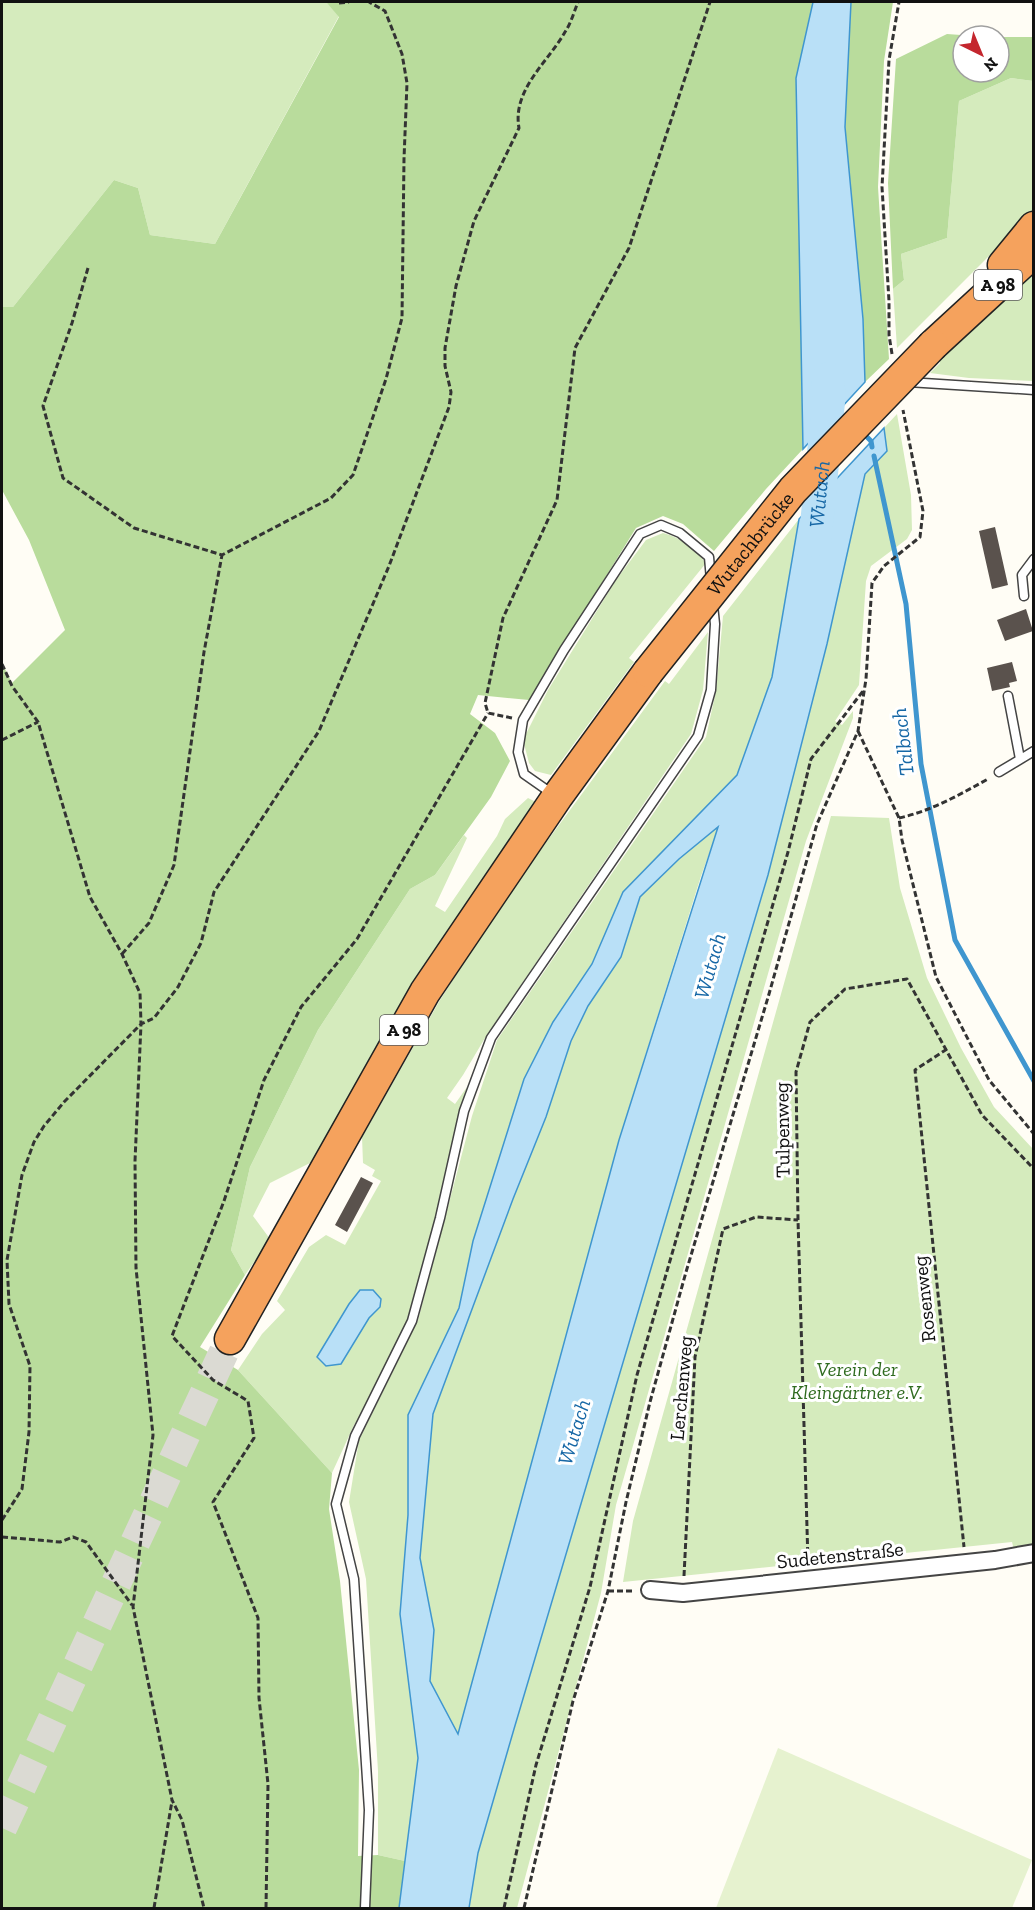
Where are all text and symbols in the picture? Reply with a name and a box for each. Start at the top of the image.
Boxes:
north arrow [951,24,1011,84]
text: N [980,54,1002,76]
road number: A 98 [974,270,1022,300]
water label: Wutach [803,460,835,529]
street label: Wutachbrücke [702,487,799,600]
water label: Talbach [886,707,919,777]
water label: Wutach [688,930,731,1002]
road number: A 98 [380,1015,428,1045]
street label: Tulpenweg [769,1082,795,1178]
street label: Rosenweg [908,1254,940,1344]
street label: Lerchenweg [664,1335,698,1441]
park label: Verein der Kleingärtner e.V. [791,1357,923,1404]
water label: Wutach [552,1396,595,1468]
street label: Sudetenstraße [775,1536,905,1574]

